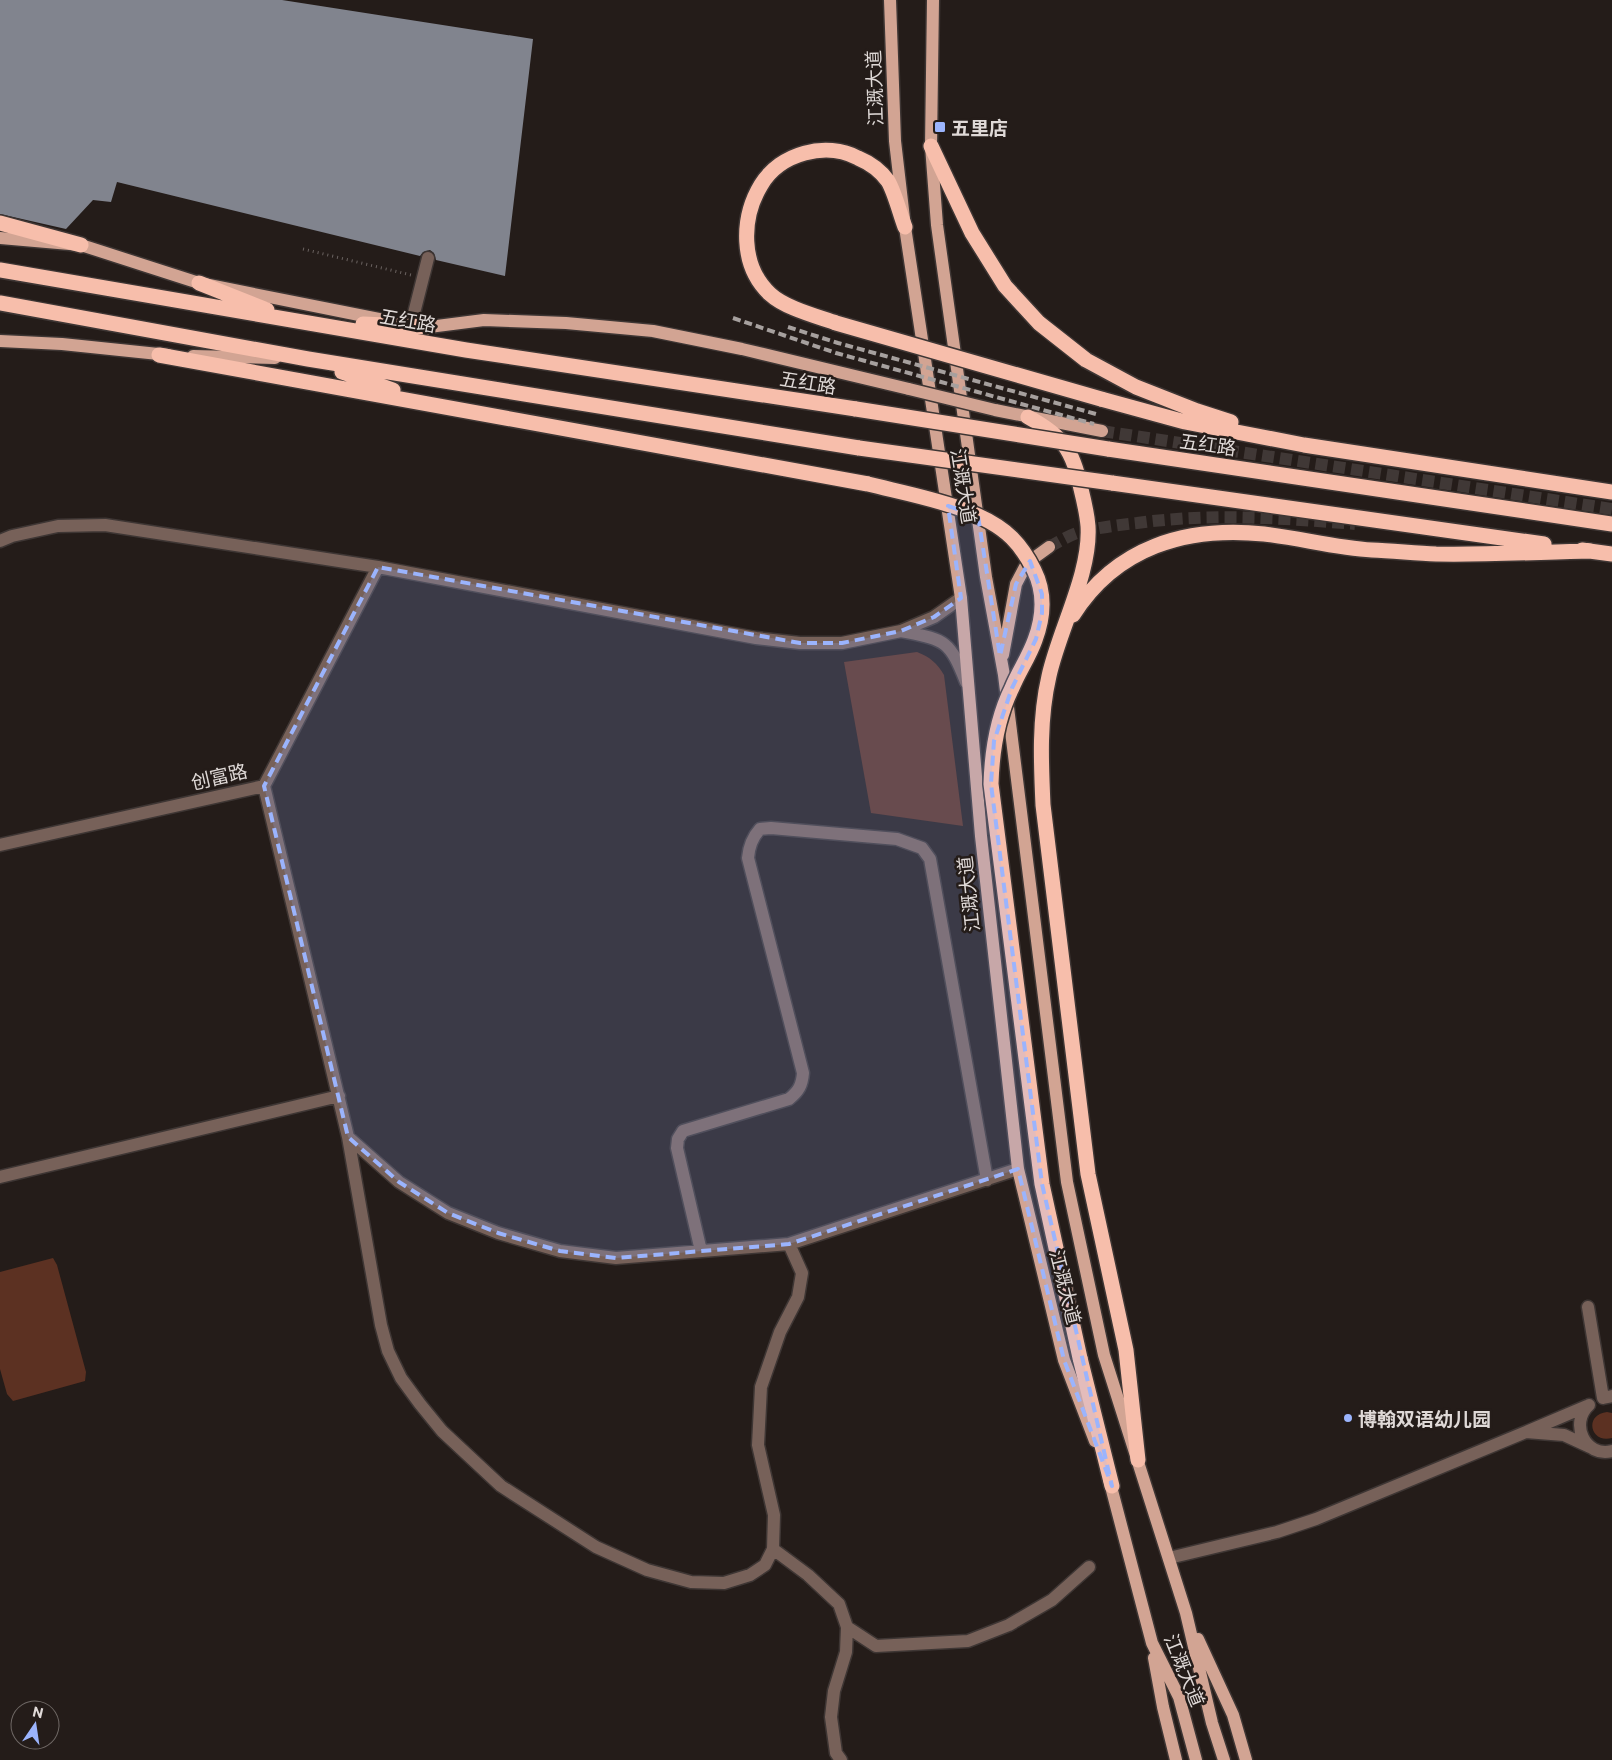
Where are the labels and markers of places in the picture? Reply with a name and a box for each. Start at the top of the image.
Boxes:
place label: 五里店 [951,116,1008,139]
marker: 五里店 [933,120,947,134]
place label: 博翰双语幼儿园 [1358,1407,1491,1430]
marker: 博翰双语幼儿园 [1342,1412,1354,1424]

